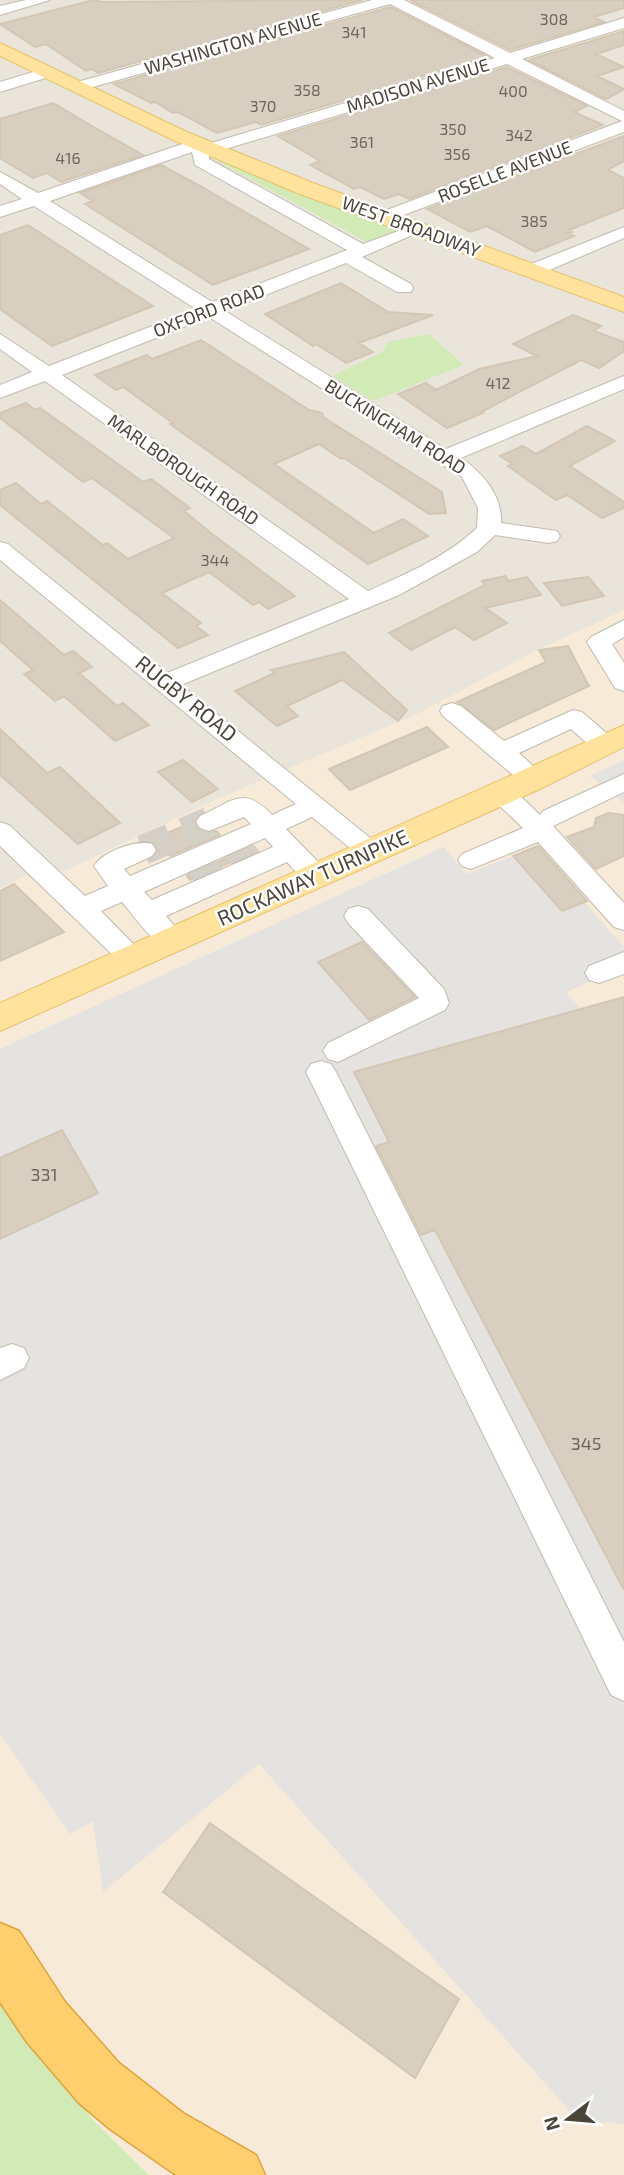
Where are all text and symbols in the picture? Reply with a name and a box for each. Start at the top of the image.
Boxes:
street label: WASHINGTON AVENUE [141,7,324,79]
house number: 308 [540,9,568,28]
house number: 341 [341,22,367,41]
street label: MADISON AVENUE [344,53,492,117]
house number: 358 [293,80,321,99]
house number: 400 [498,81,528,100]
house number: 370 [250,96,276,115]
house number: 350 [439,119,467,138]
house number: 342 [505,125,533,144]
house number: 361 [350,132,374,151]
street label: ROSELLE AVENUE [434,135,575,207]
house number: 356 [444,144,470,163]
house number: 416 [55,148,81,167]
street label: WEST BROADWAY [339,191,484,262]
house number: 385 [520,211,548,230]
street label: OXFORD ROAD [150,279,267,341]
house number: 412 [485,373,511,392]
street label: BUCKINGHAM ROAD [321,374,470,478]
street label: MARLBOROUGH ROAD [104,409,263,530]
house number: 344 [201,550,229,569]
street label: RUGBY ROAD [131,649,243,746]
street label: ROCKAWAY TURNPIKE [213,823,412,930]
house number: 331 [30,1163,58,1185]
house number: 345 [571,1432,601,1454]
north arrow [533,2084,603,2154]
text: N [538,2114,564,2134]

